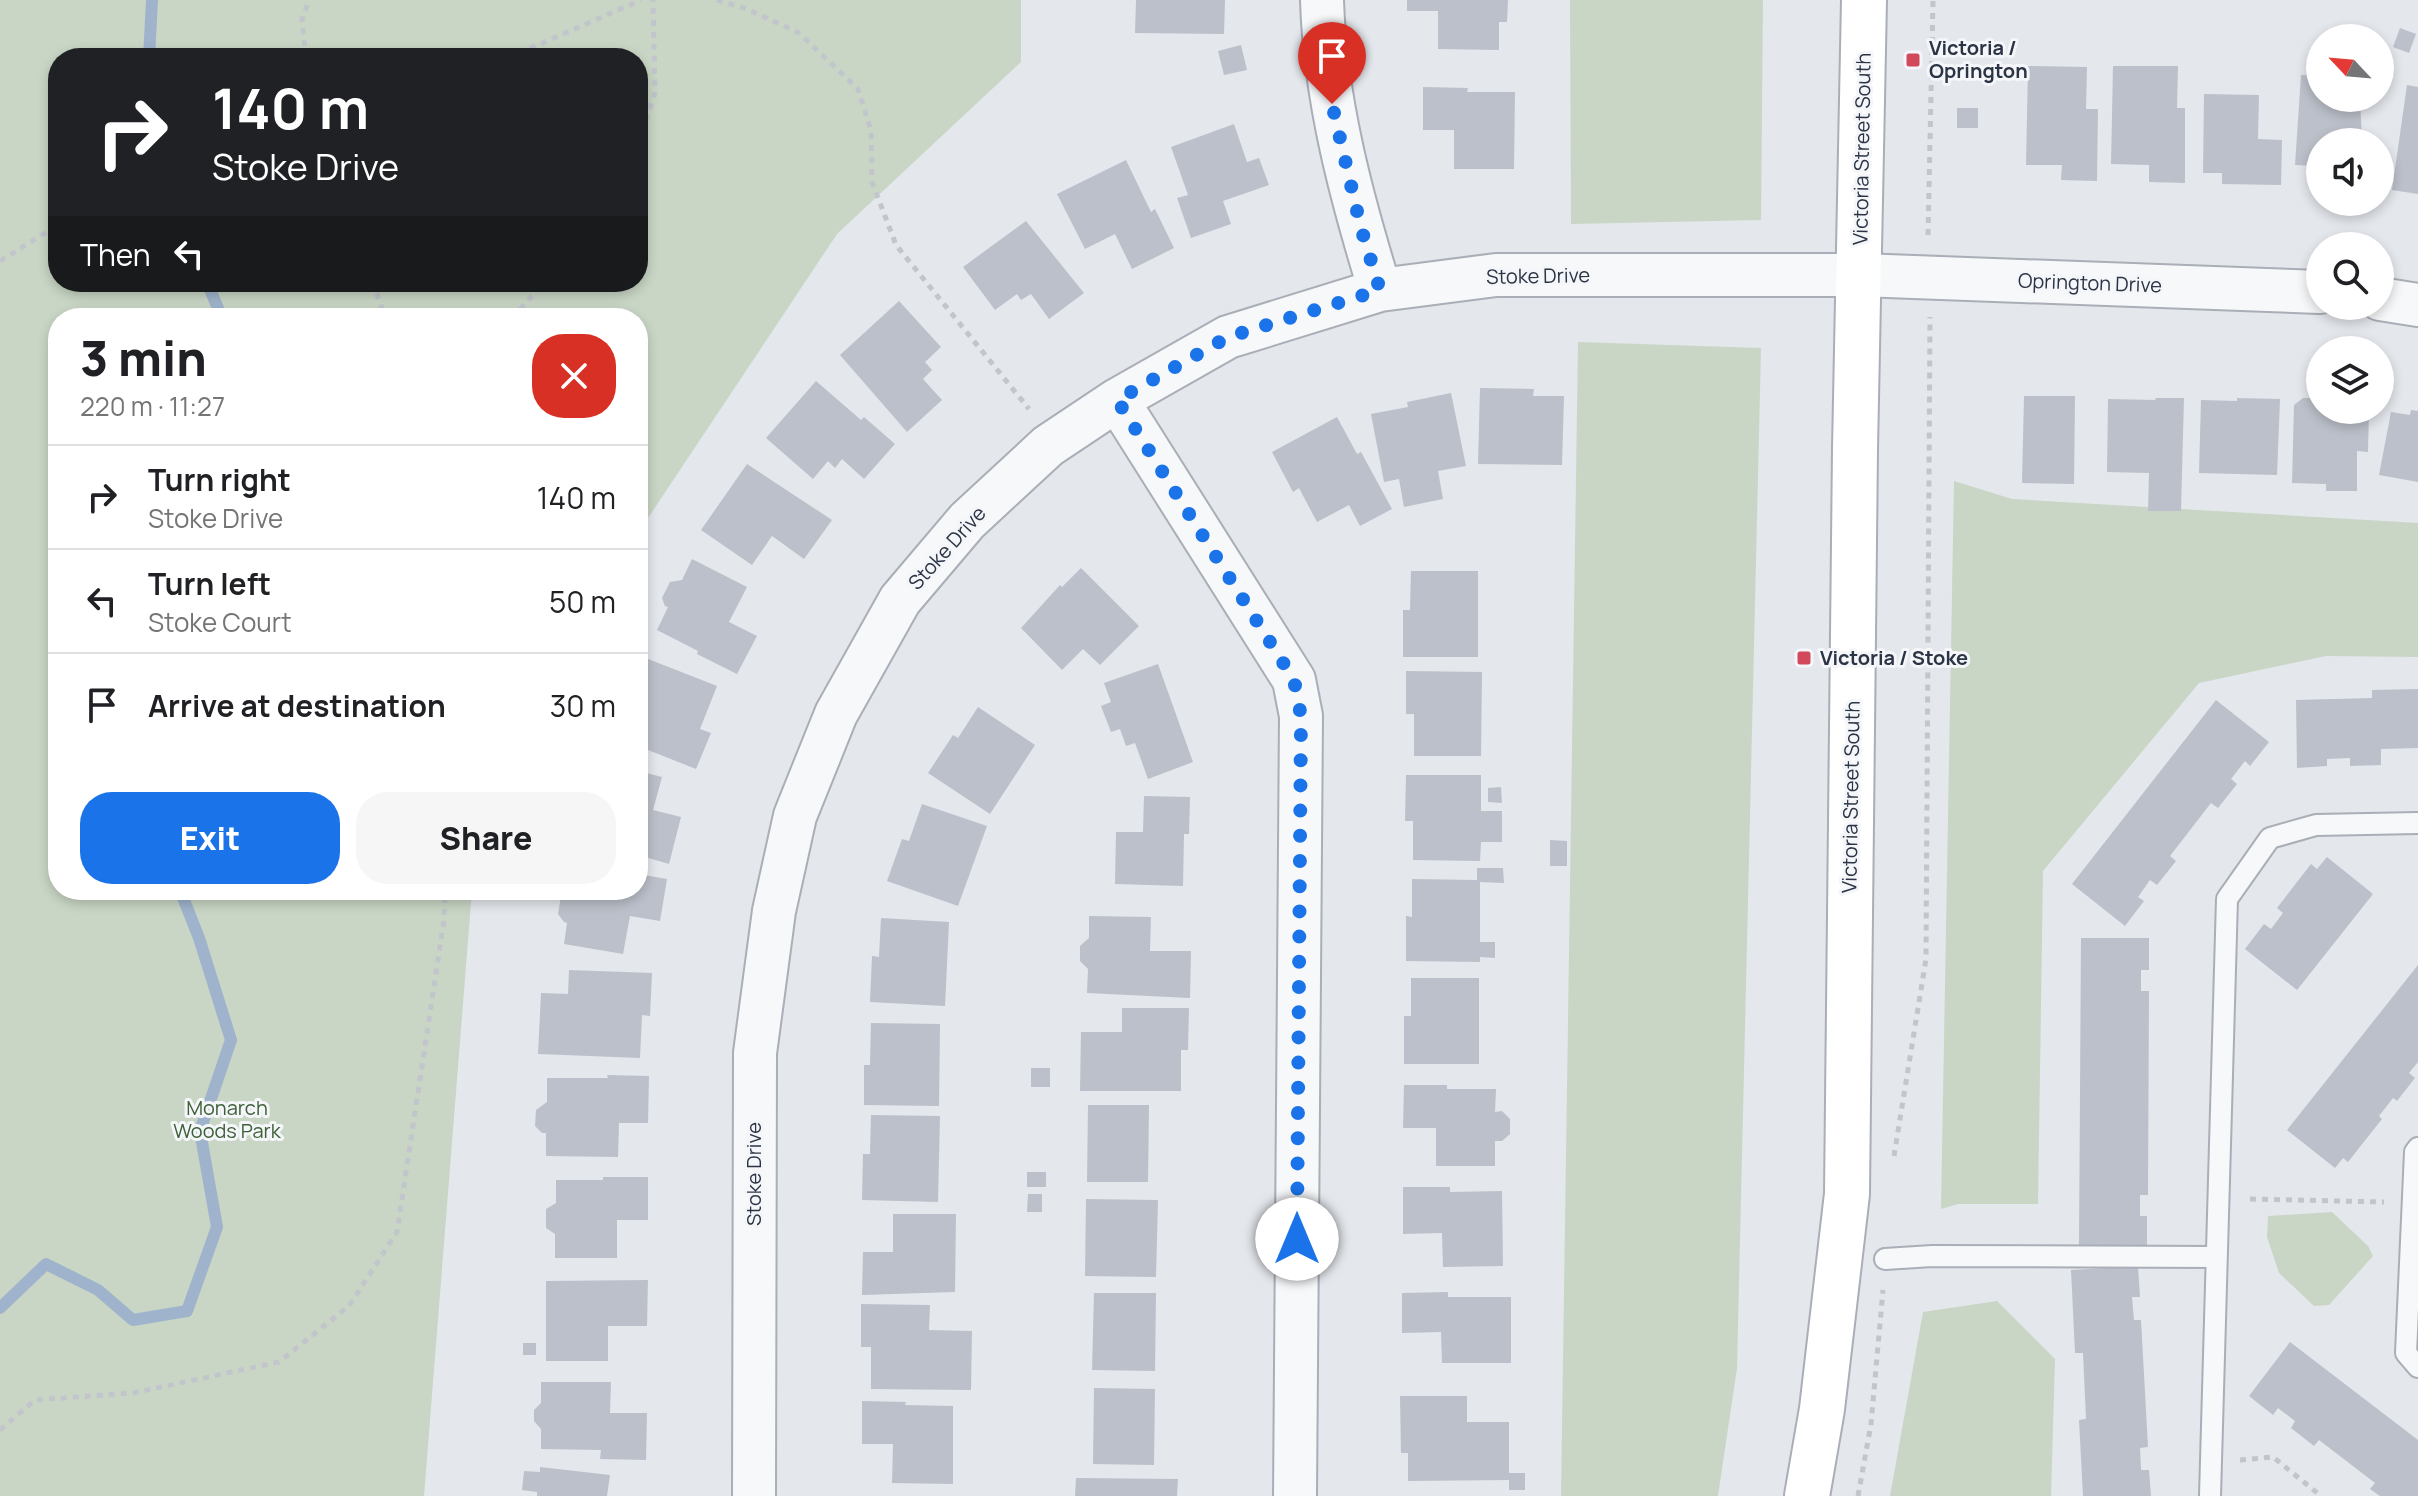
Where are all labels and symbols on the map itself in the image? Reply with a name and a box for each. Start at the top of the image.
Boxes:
pin [1298,22,1366,104]
north arrow [2306,24,2394,112]
place label: Victoria / Oprington [1929,34,2028,84]
marker: Victoria / Oprington [1904,51,1922,69]
street label: Victoria Street South [1846,53,1877,245]
street label: Stoke Drive [1486,261,1590,290]
street label: Oprington Drive [2018,266,2162,299]
street label: Stoke Drive [902,500,991,595]
place label: Victoria / Stoke [1820,644,1968,671]
marker: Victoria / Stoke [1795,649,1813,667]
street label: Victoria Street South [1835,701,1866,893]
park label: Monarch Woods Park [173,1094,282,1144]
street label: Stoke Drive [740,1122,767,1226]
position arrow [1255,1197,1339,1281]

